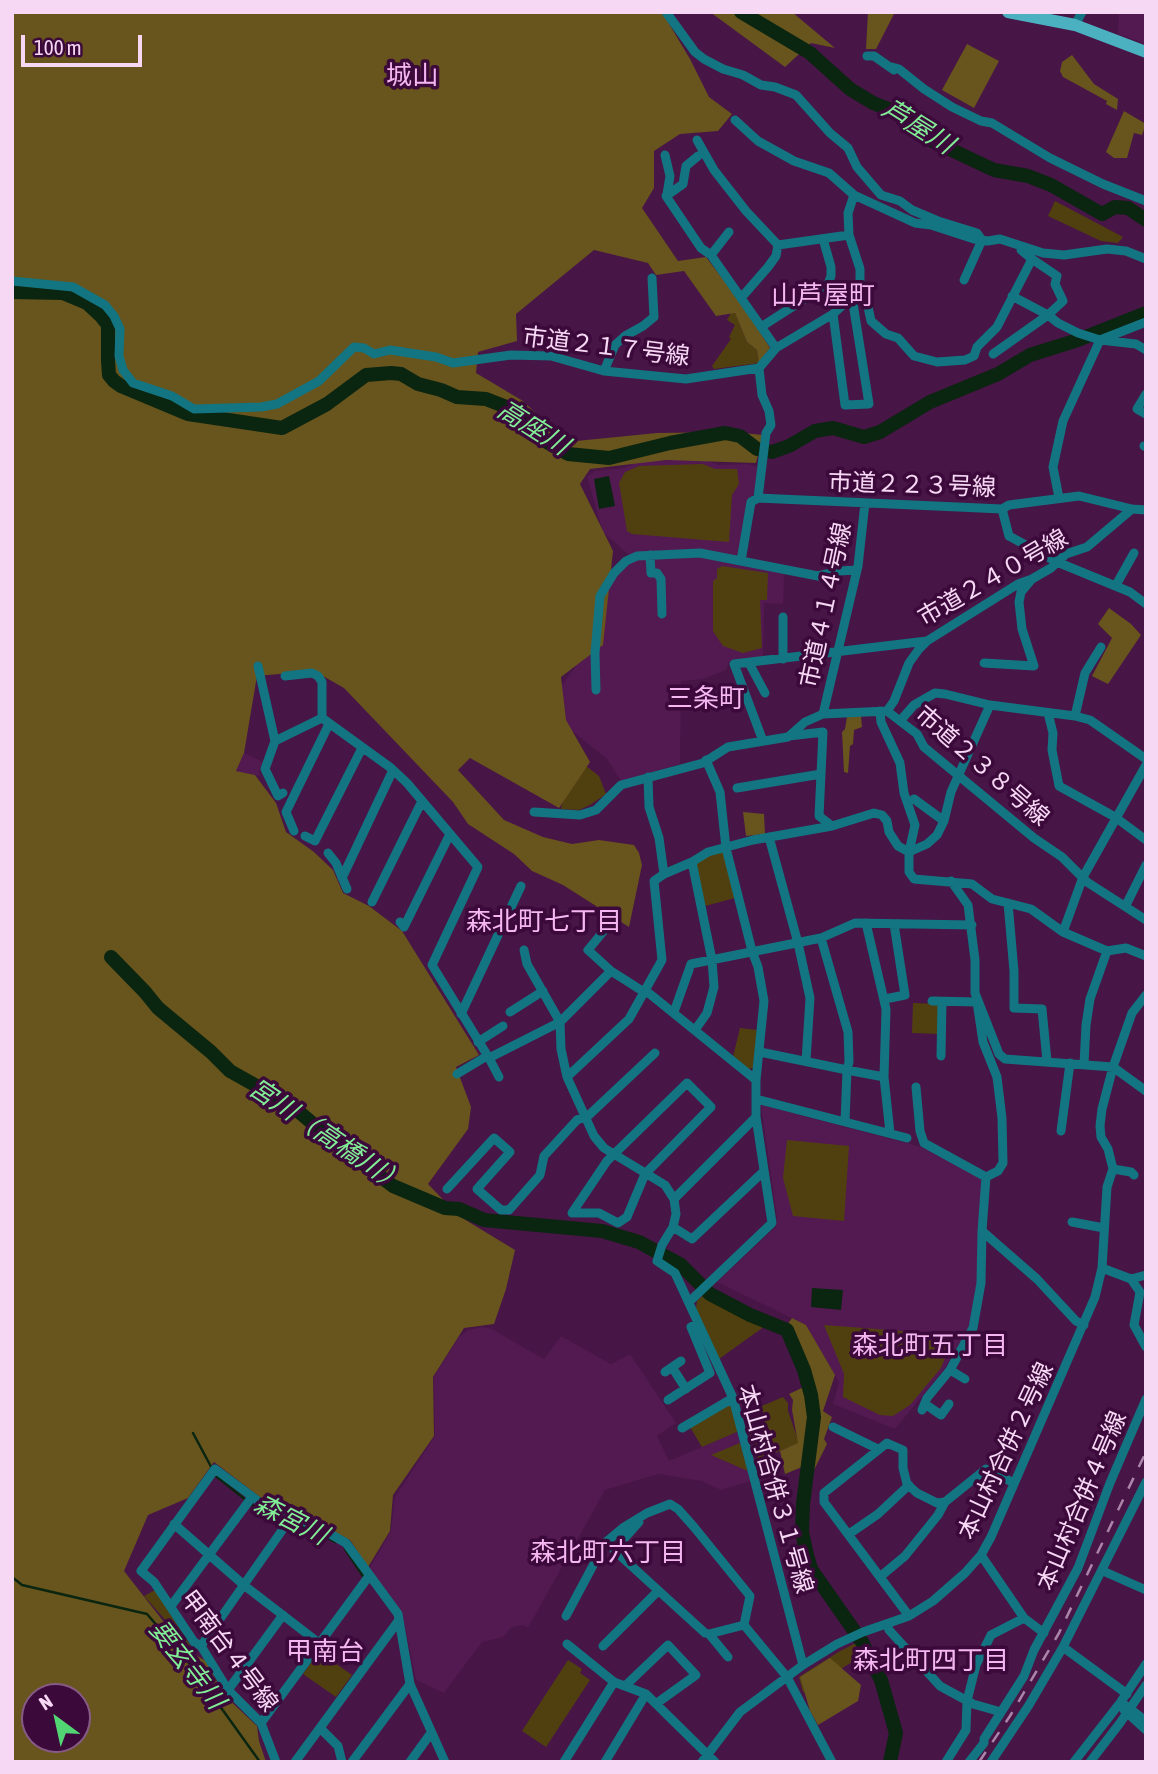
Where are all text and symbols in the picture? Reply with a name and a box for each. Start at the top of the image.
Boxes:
scale bar [24,21,145,65]
text: 100 m [34,35,82,59]
district label: 城山 [386,60,438,92]
water label: 芦屋川 [877,93,959,161]
district label: 山芦屋町 [771,280,875,312]
street label: 市道２１７号線 [521,322,691,372]
water label: 高座川 [492,394,574,462]
street label: 市道２２３号線 [828,468,996,502]
street label: 市道４１４号線 [794,520,858,690]
street label: 市道２４０号線 [913,524,1073,632]
district label: 三条町 [667,683,745,715]
street label: 市道２３８号線 [909,700,1055,832]
district label: 森北町七丁目 [466,906,622,938]
water label: 宮川（高橋川） [243,1072,411,1200]
district label: 森北町五丁目 [852,1330,1008,1362]
street label: 本山村合併２号線 [952,1358,1060,1544]
street label: 本山村合併３１号線 [731,1381,819,1597]
street label: 本山村合併４号線 [1031,1407,1133,1595]
water label: 森宮川 [249,1488,333,1552]
district label: 森北町六丁目 [530,1537,686,1569]
street label: 甲南台４号線 [174,1585,284,1717]
water label: 要玄寺川 [143,1614,231,1716]
district label: 甲南台 [286,1636,364,1668]
district label: 森北町四丁目 [853,1645,1009,1677]
north arrow [21,1683,91,1753]
text: N [35,1690,56,1714]

